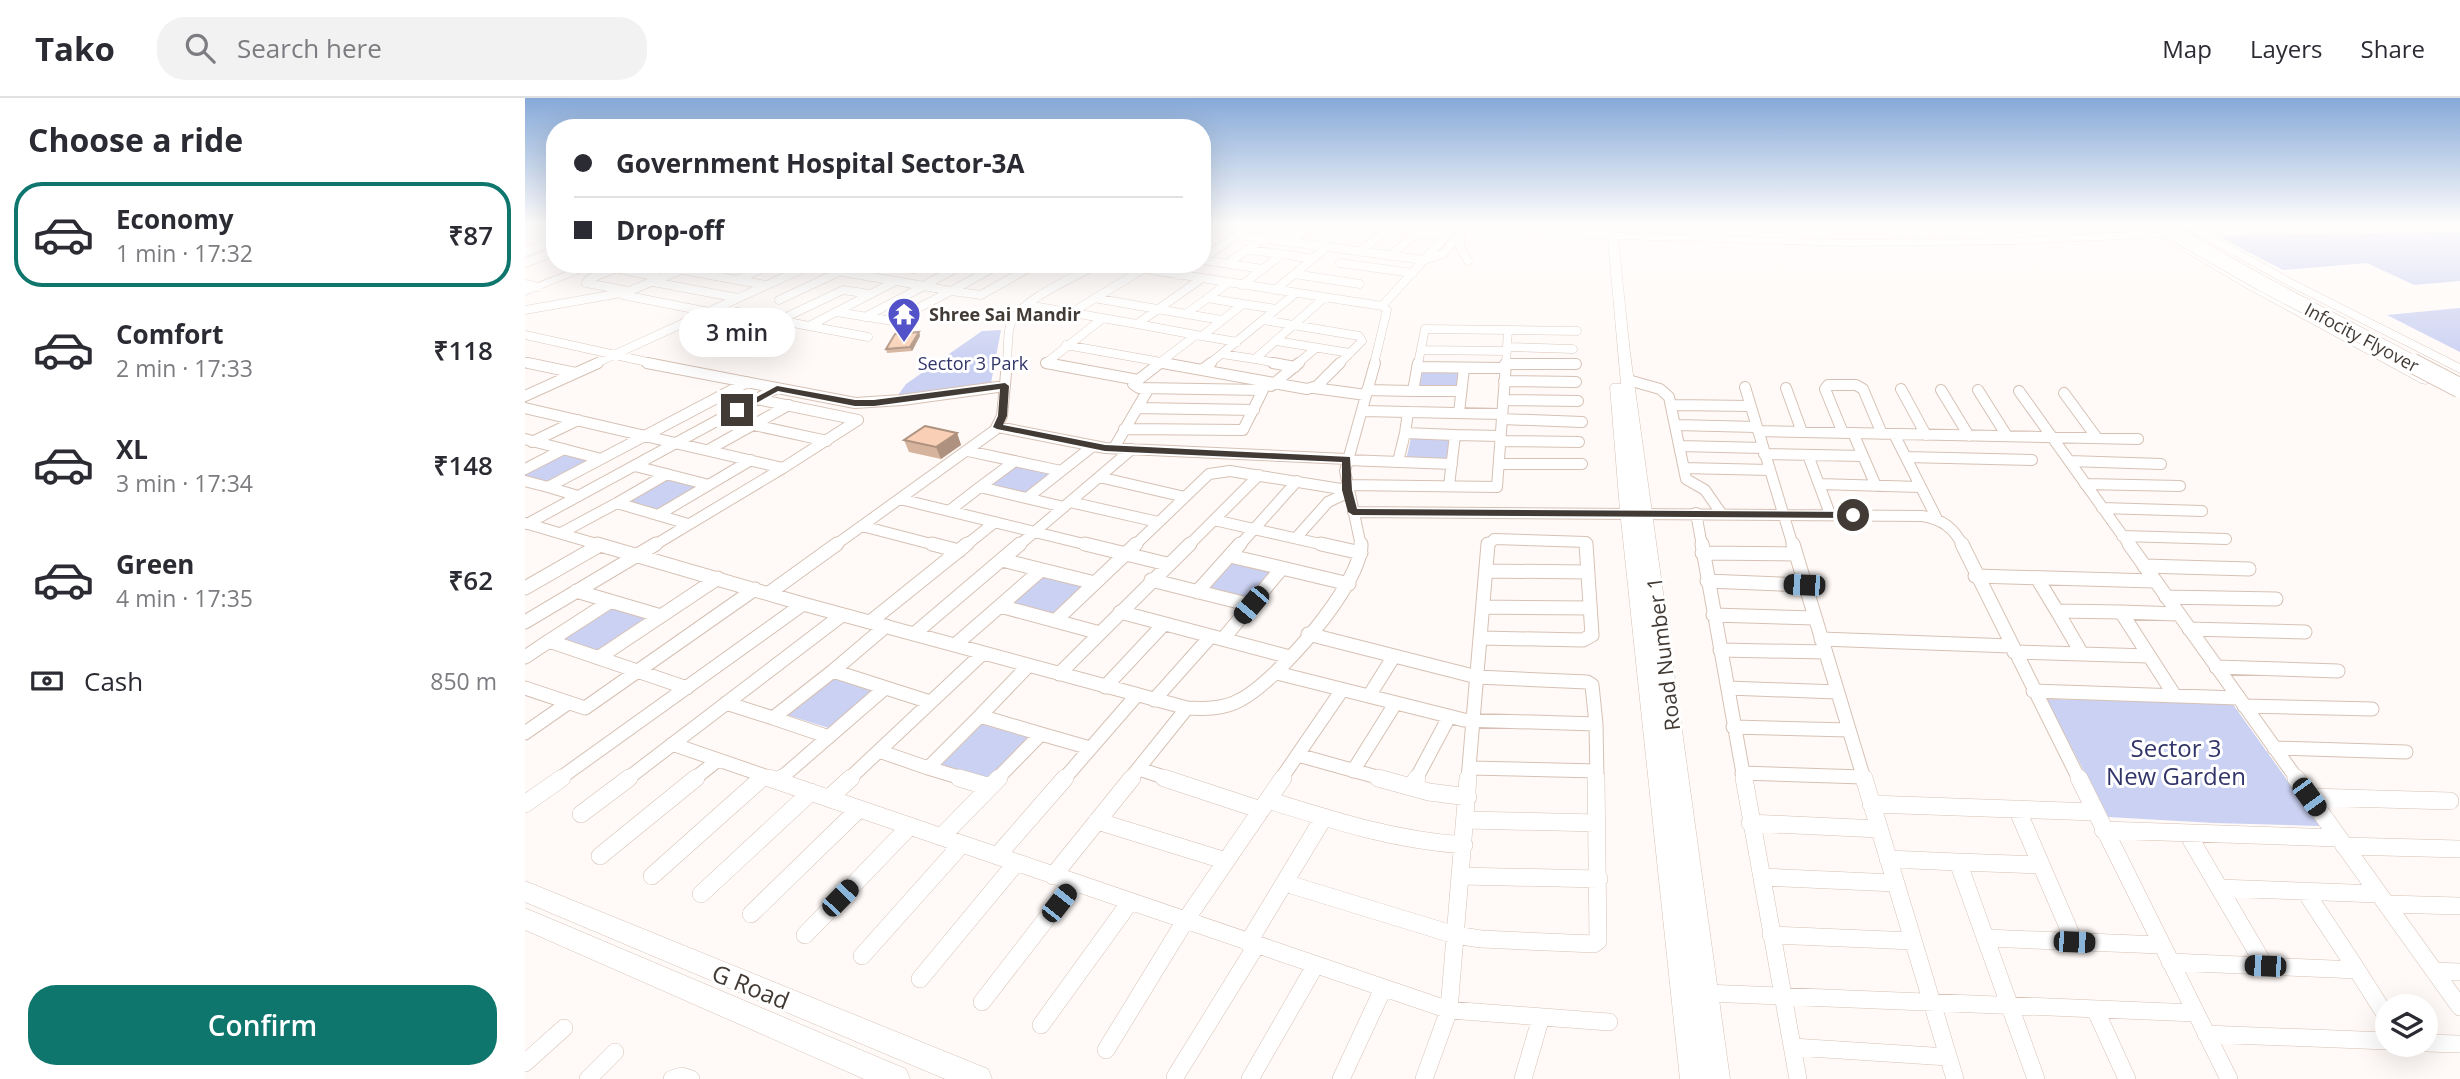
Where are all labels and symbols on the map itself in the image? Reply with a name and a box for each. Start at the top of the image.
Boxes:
temple icon: Shree Sai Mandir [885,295,923,344]
street label: Infocity Flyover [2301,297,2424,378]
place label: Shree Sai Mandir [929,302,1081,326]
callout: 3 min [679,308,795,358]
park label: Sector 3 Park [918,351,1029,375]
route end [721,394,753,426]
route start [1837,499,1869,531]
car [1783,574,1826,596]
street label: Road Number 1 [1640,576,1686,732]
car [1230,582,1273,628]
park label: Sector 3 New Garden [2106,731,2246,792]
car [2289,774,2330,820]
car [818,876,863,920]
car [1038,880,1081,926]
car [2053,931,2096,953]
car [2244,955,2287,977]
street label: G Road [707,956,795,1016]

